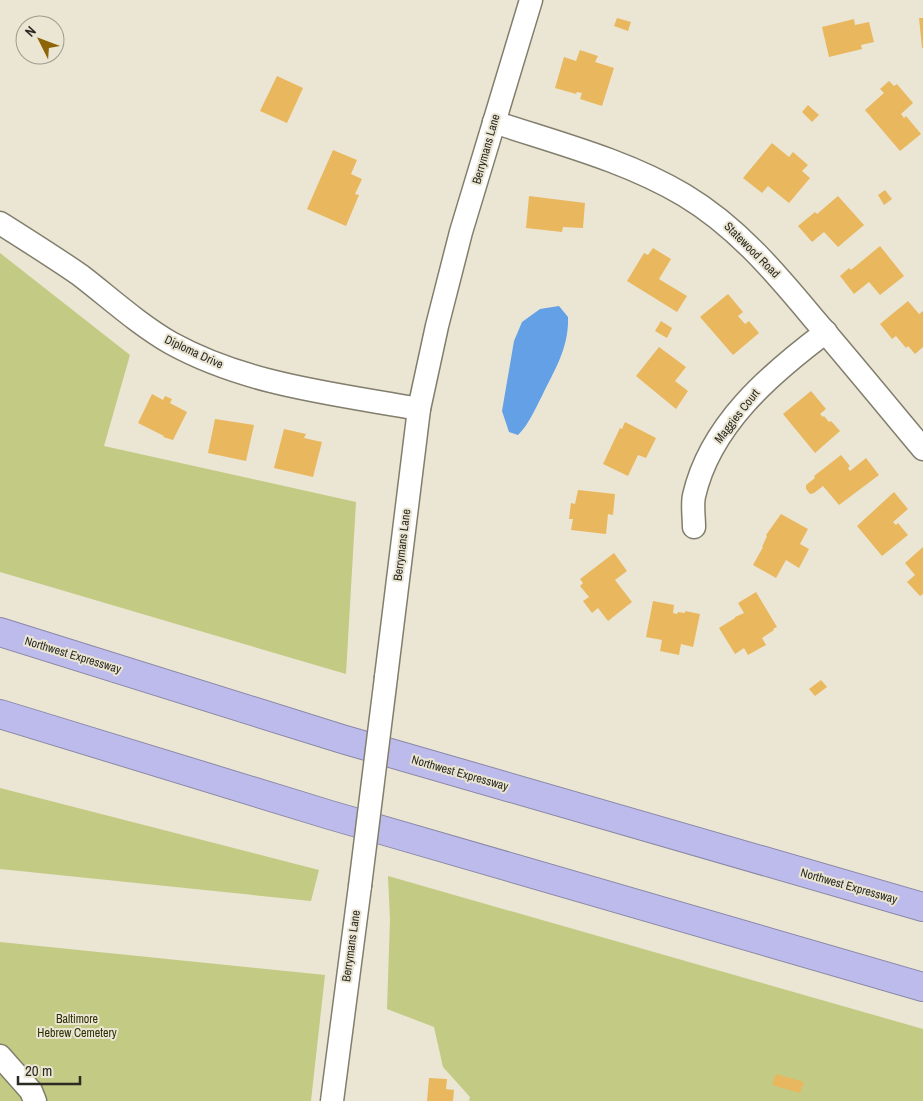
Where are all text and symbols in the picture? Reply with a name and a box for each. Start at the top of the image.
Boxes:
north arrow [15,15,65,65]
text: N [21,22,40,40]
street label: Berrymans Lane [468,112,504,186]
street label: Statewood Road [721,219,783,281]
street label: Diploma Drive [162,331,226,373]
street label: Maggies Court [711,385,763,446]
street label: Berrymans Lane [390,508,414,582]
street label: Northwest Expressway [23,633,123,677]
street label: Northwest Expressway [410,752,510,795]
street label: Northwest Expressway [799,865,899,908]
street label: Berrymans Lane [338,909,364,983]
park label: Baltimore Hebrew Cemetery [37,1011,117,1041]
scale bar [18,1054,80,1086]
text: 20 m [25,1060,52,1081]

